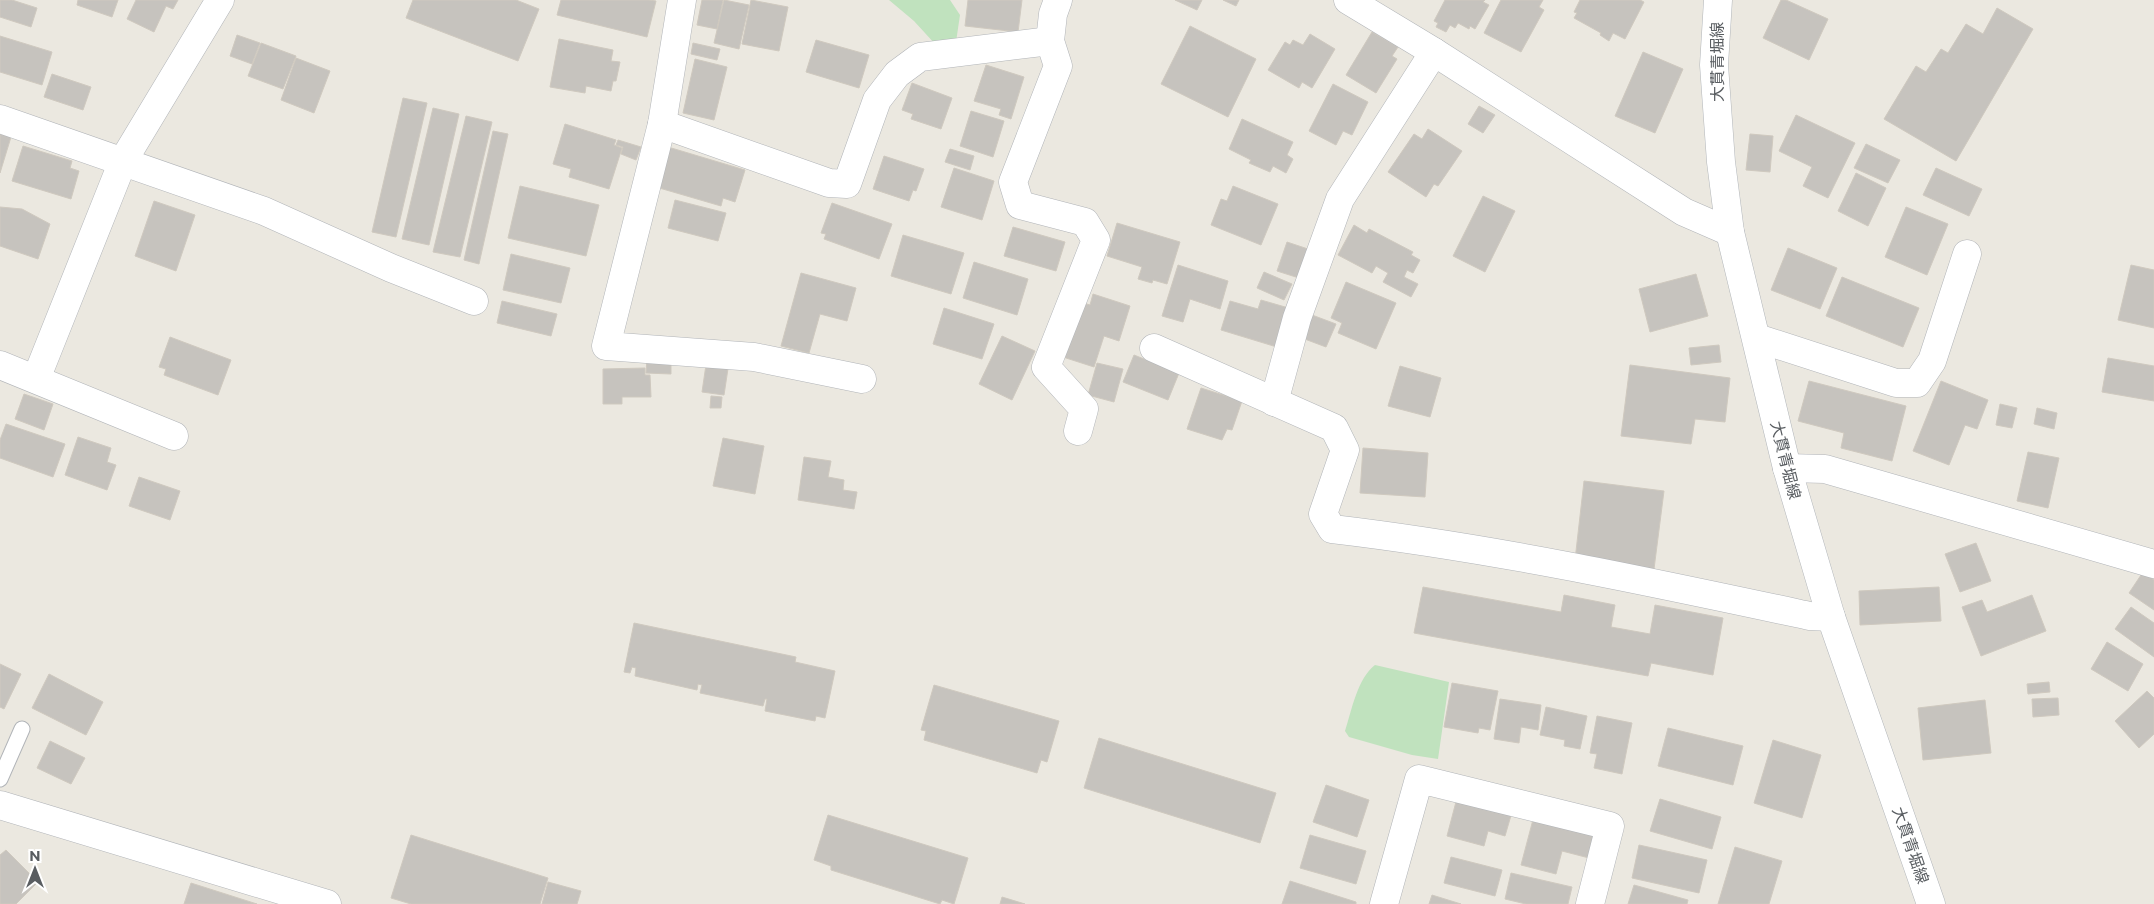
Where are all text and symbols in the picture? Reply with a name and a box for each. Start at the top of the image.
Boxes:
street label: 大貫青堀線 [1708,22,1727,102]
street label: 大貫青堀線 [1767,419,1804,501]
street label: 大貫青堀線 [1889,804,1933,886]
north arrow [10,844,60,894]
text: N [29,847,41,865]

